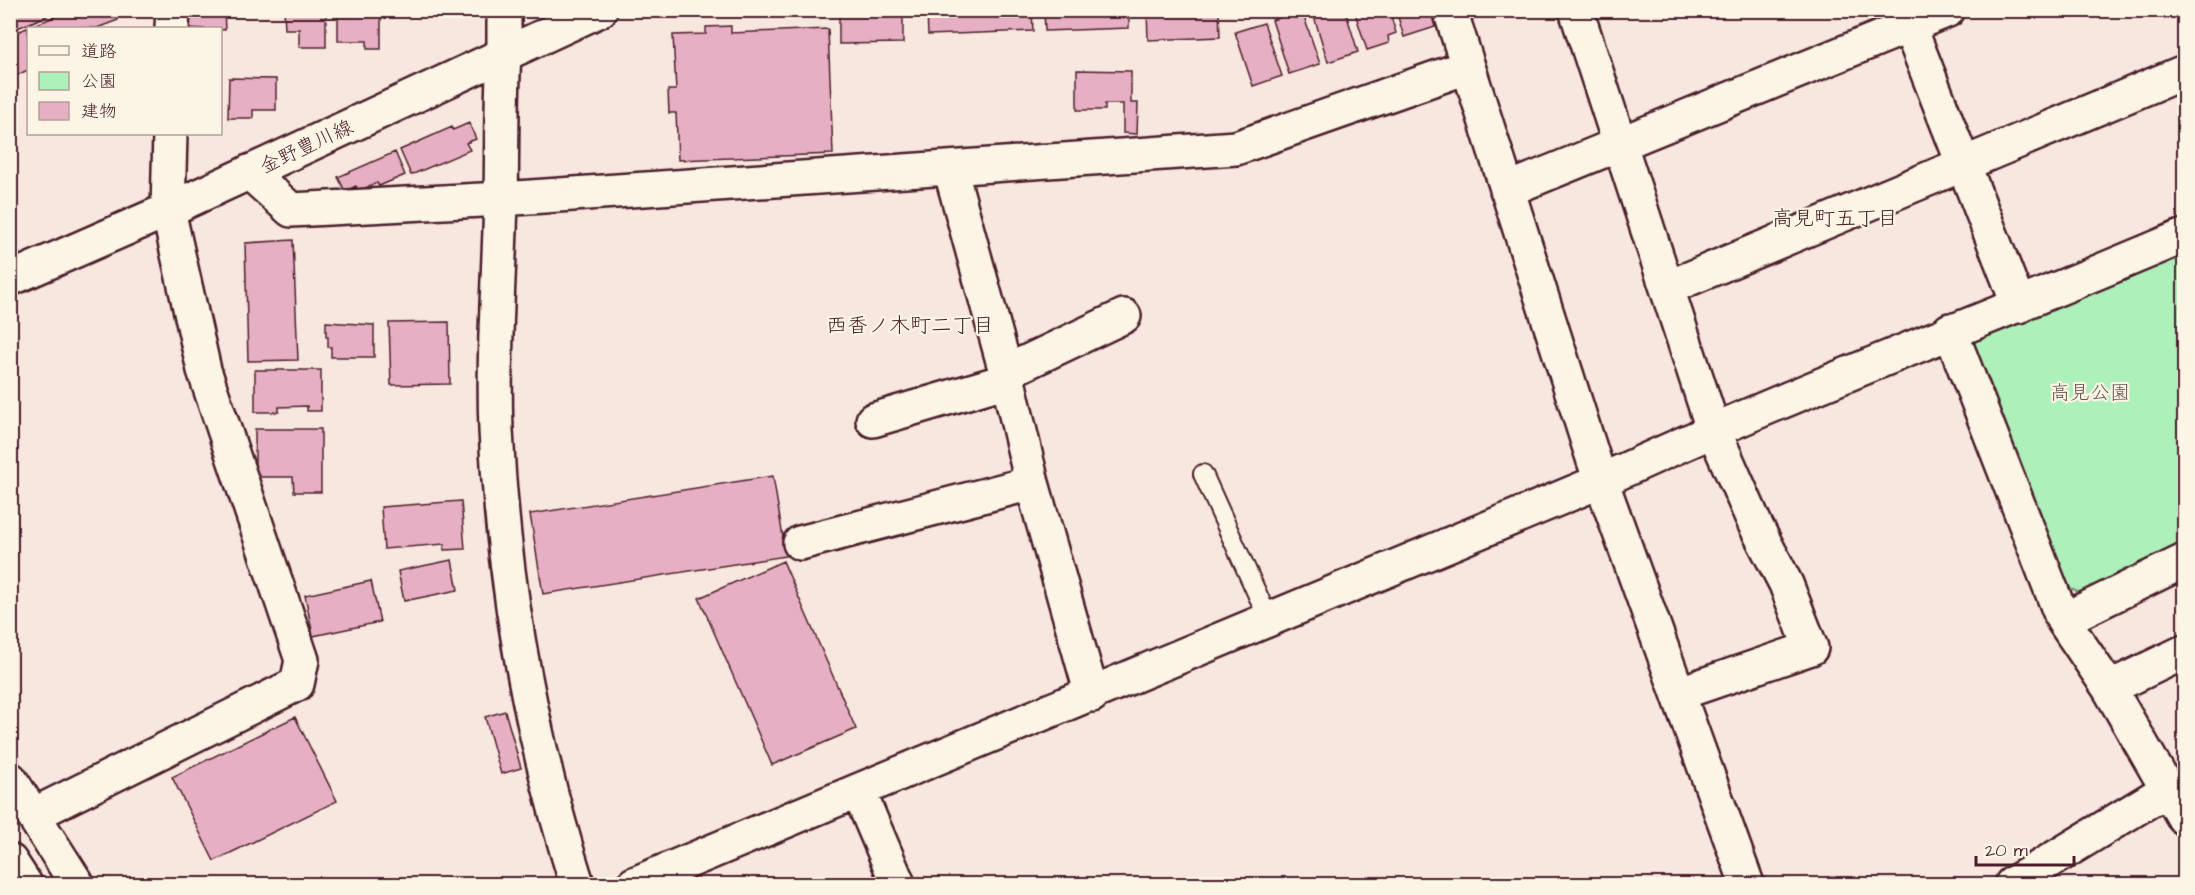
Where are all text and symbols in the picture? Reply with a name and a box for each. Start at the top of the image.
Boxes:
legend [27,27,222,135]
text: 道路 [81,39,117,64]
text: 公園 [81,69,117,94]
text: 建物 [81,99,117,124]
street label: 金野豊川線 [255,113,358,181]
district label: 高見町五丁目 [1772,204,1898,233]
district label: 西香ノ木町二丁目 [826,311,994,340]
park label: 高見公園 [2050,379,2130,407]
scale bar [1976,829,2074,867]
text: 20 m [1985,838,2028,863]

